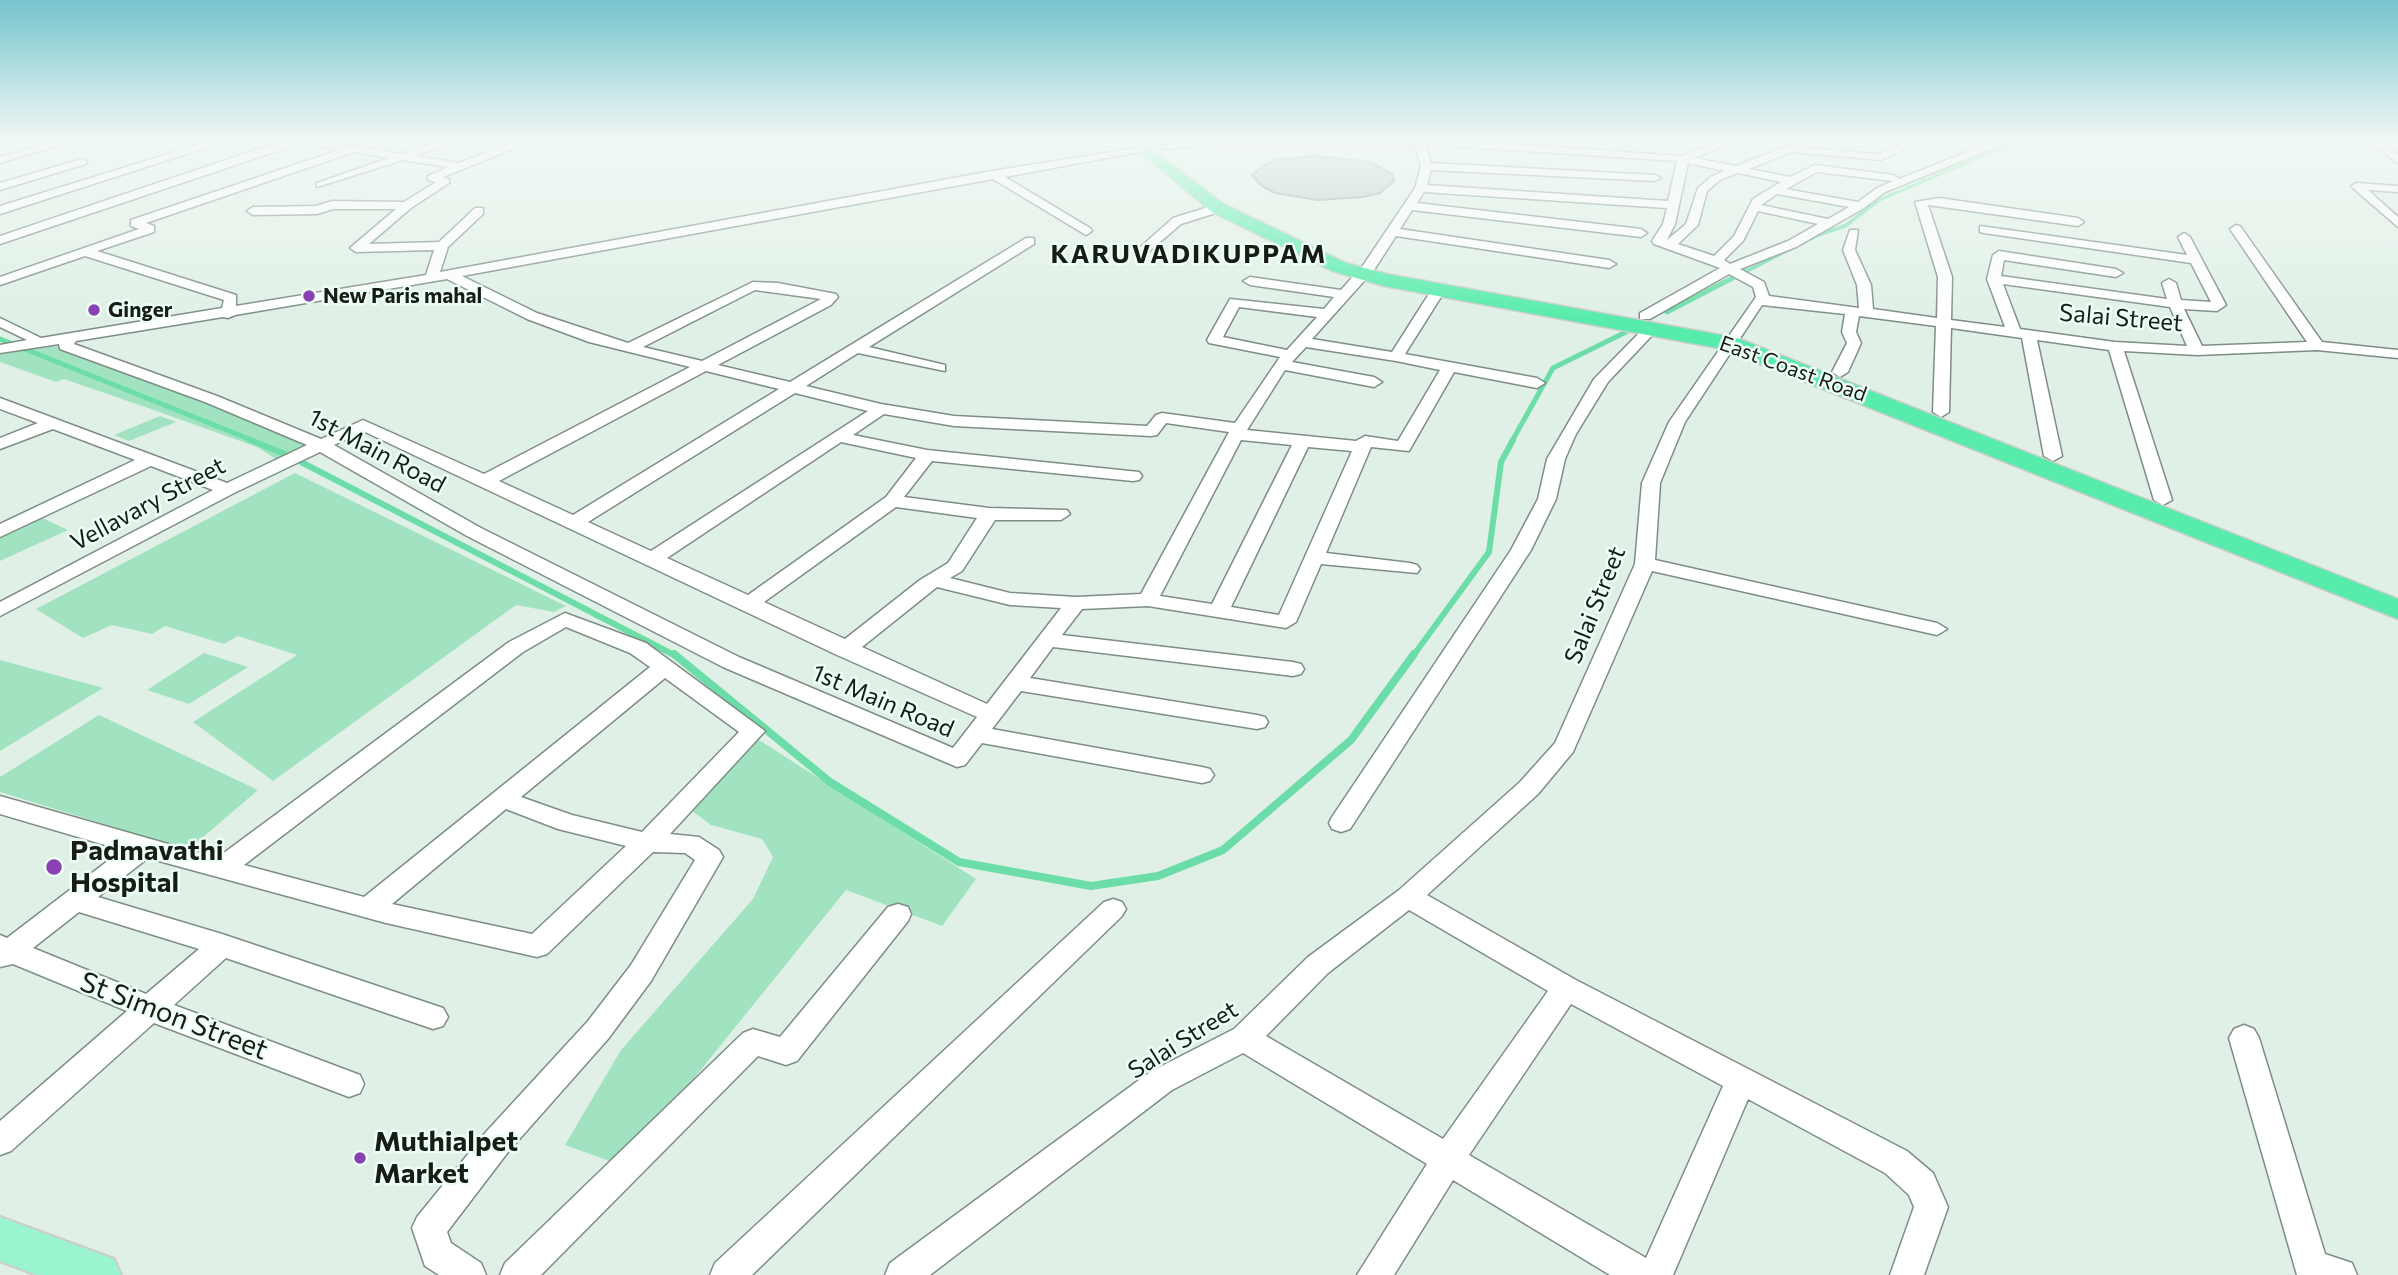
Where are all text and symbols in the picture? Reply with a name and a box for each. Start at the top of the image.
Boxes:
district label: KARUVADIKUPPAM [1052,238,1326,270]
place label: New Paris mahal [323,283,482,309]
marker: New Paris mahal [301,288,317,304]
place label: Ginger [108,297,172,323]
street label: Salai Street [2058,298,2184,338]
marker: Ginger [86,302,102,318]
street label: East Coast Road [1716,331,1870,407]
street label: 1st Main Road [303,403,451,499]
street label: Vellavary Street [66,451,230,557]
street label: Salai Street [1558,542,1632,668]
street label: 1st Main Road [808,658,958,744]
place label: Padmavathi Hospital [70,834,224,900]
marker: Padmavathi Hospital [44,857,64,877]
street label: St Simon Street [75,965,273,1067]
street label: Salai Street [1123,995,1243,1085]
place label: Muthialpet Market [374,1125,518,1191]
marker: Muthialpet Market [352,1150,368,1166]

